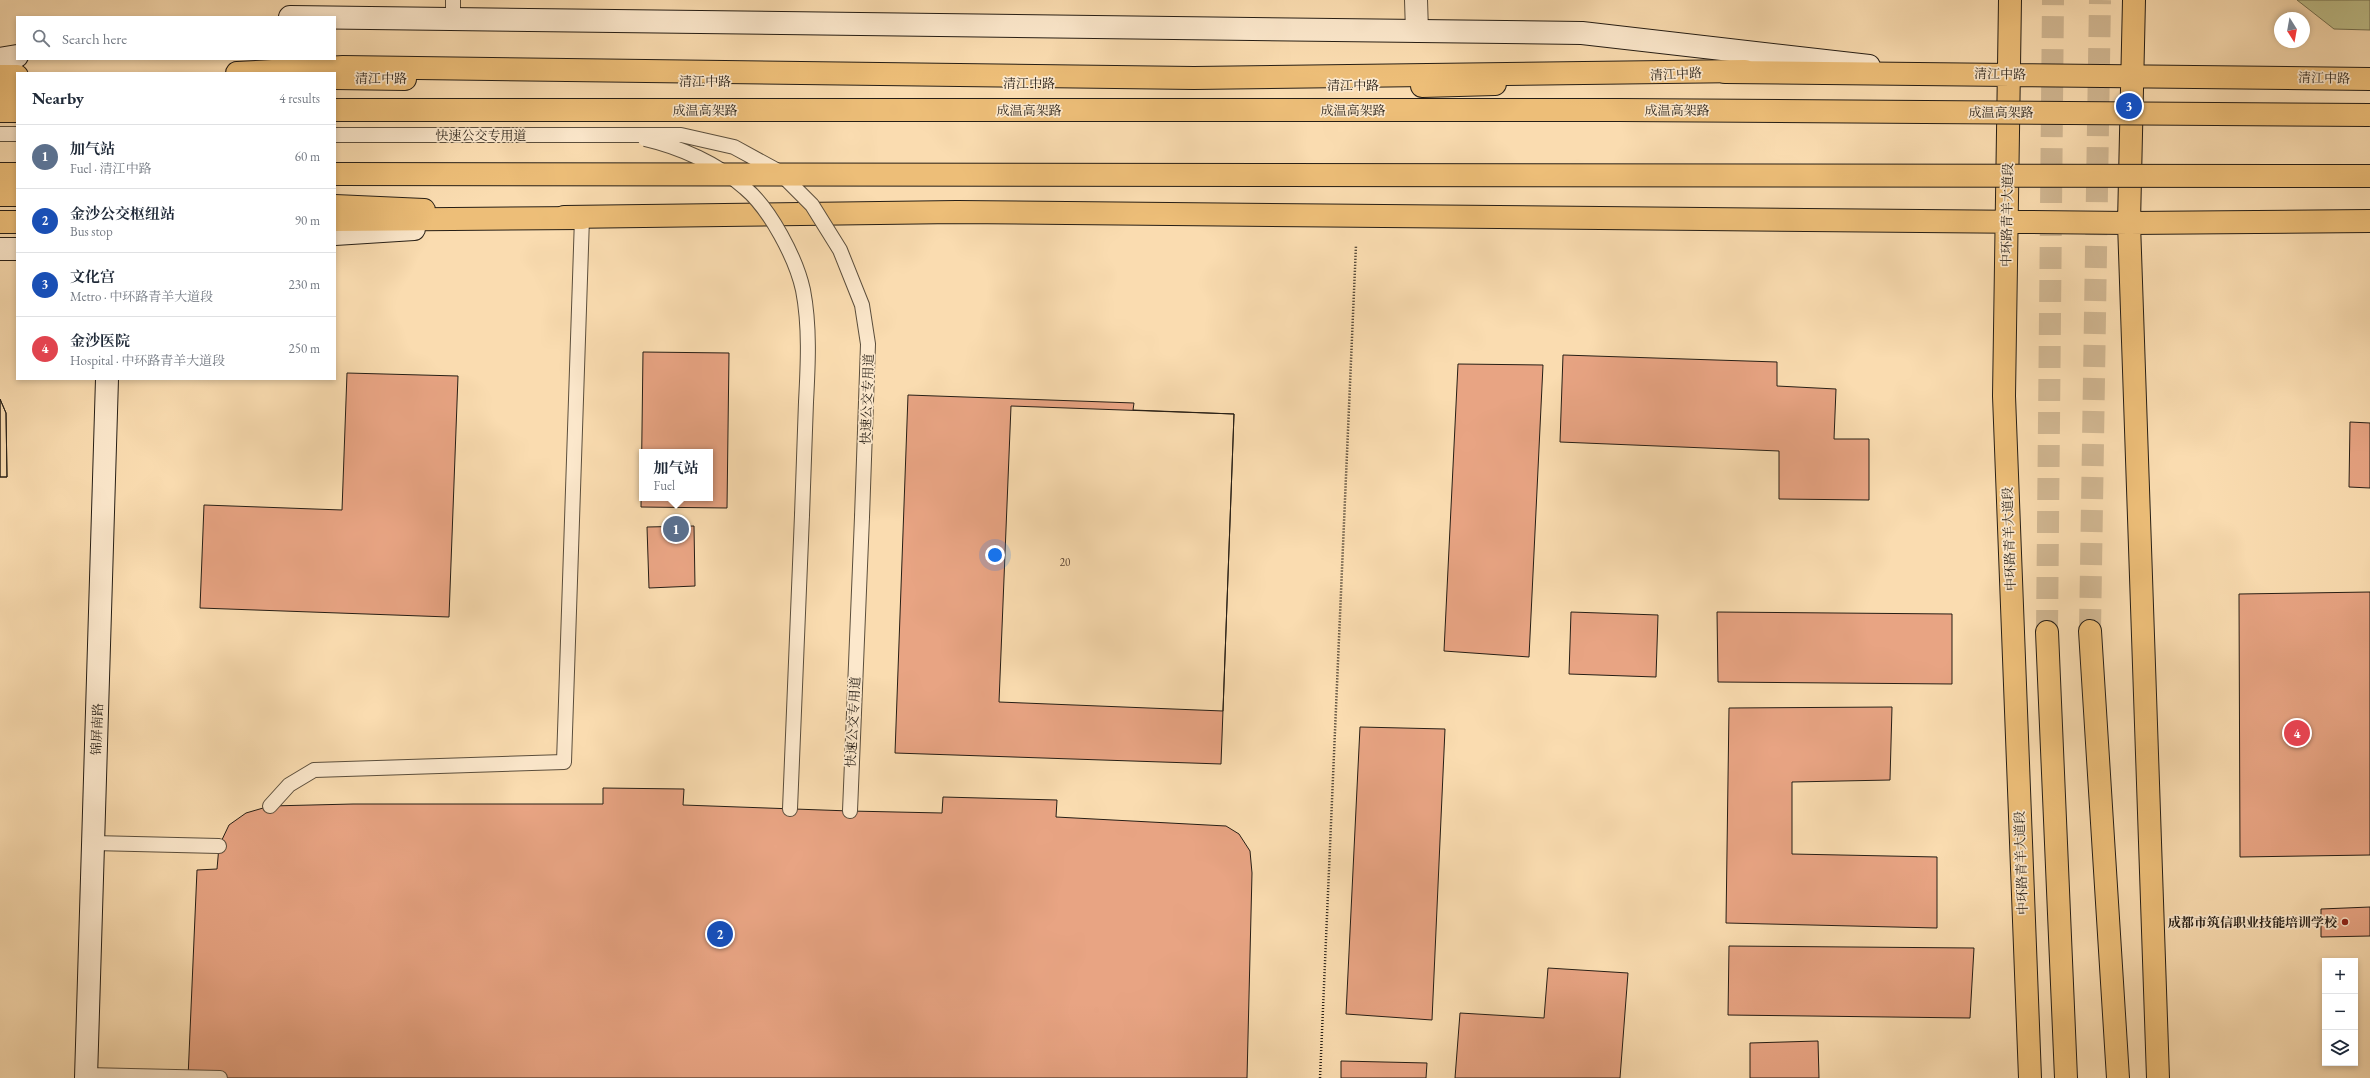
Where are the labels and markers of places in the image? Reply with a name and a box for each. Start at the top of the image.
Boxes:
pin: 3 [2116,91,2142,121]
pin: 1 [663,514,689,544]
pin: 4 [2284,718,2310,748]
place label: 成都市筑信职业技能培训学校 [2168,914,2337,931]
marker: 成都市筑信职业技能培训学校 [2340,917,2350,927]
pin: 2 [707,919,733,949]

